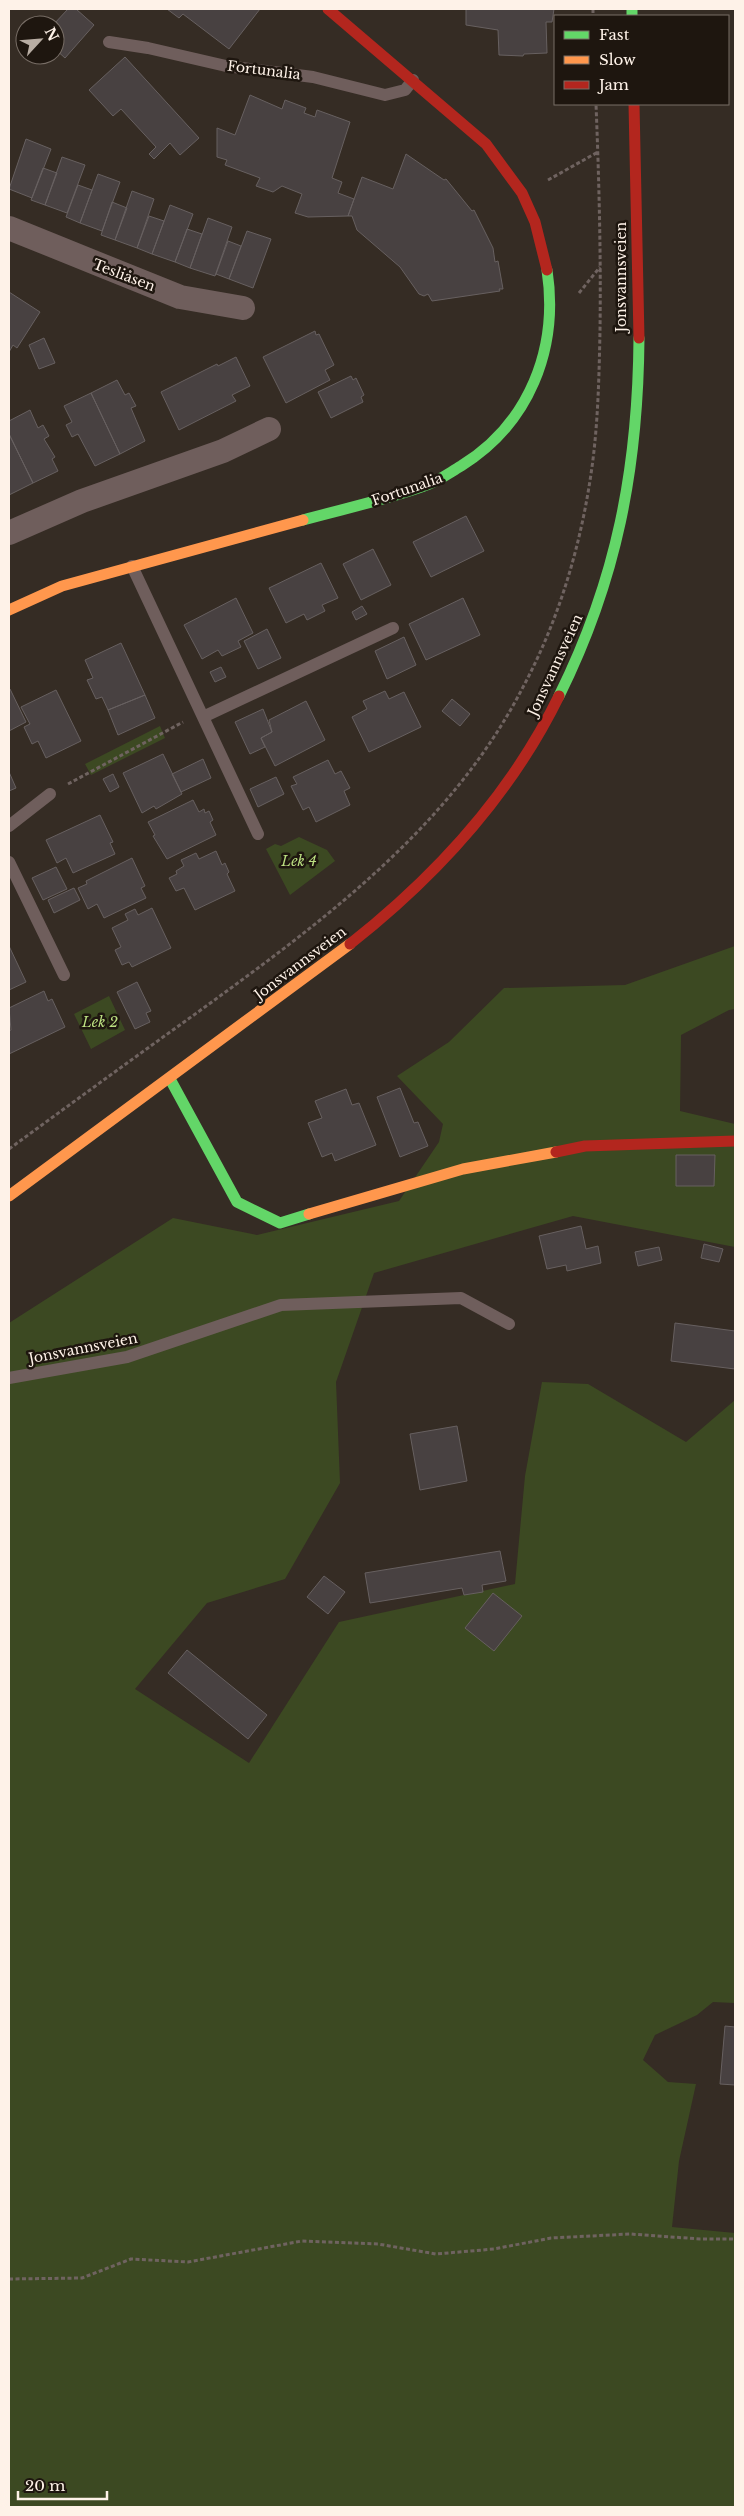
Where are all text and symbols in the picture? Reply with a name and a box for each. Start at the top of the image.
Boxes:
north arrow [15,15,65,65]
legend [554,15,729,105]
text: N [41,24,63,44]
text: Fast [599,25,630,44]
text: Slow [599,50,636,69]
street label: Fortunalia [226,57,302,83]
text: Jam [597,75,629,94]
street label: Jonsvannsveien [612,221,630,334]
street label: Tesliåsen [90,255,158,295]
street label: Fortunalia [369,468,445,510]
street label: Jonsvannsveien [523,611,587,721]
park label: Lek 4 [280,852,317,870]
street label: Jonsvannsveien [249,922,350,1005]
park label: Lek 2 [81,1013,118,1031]
street label: Jonsvannsveien [25,1329,139,1368]
scale bar [18,2468,106,2500]
text: 20 m [25,2476,65,2495]

